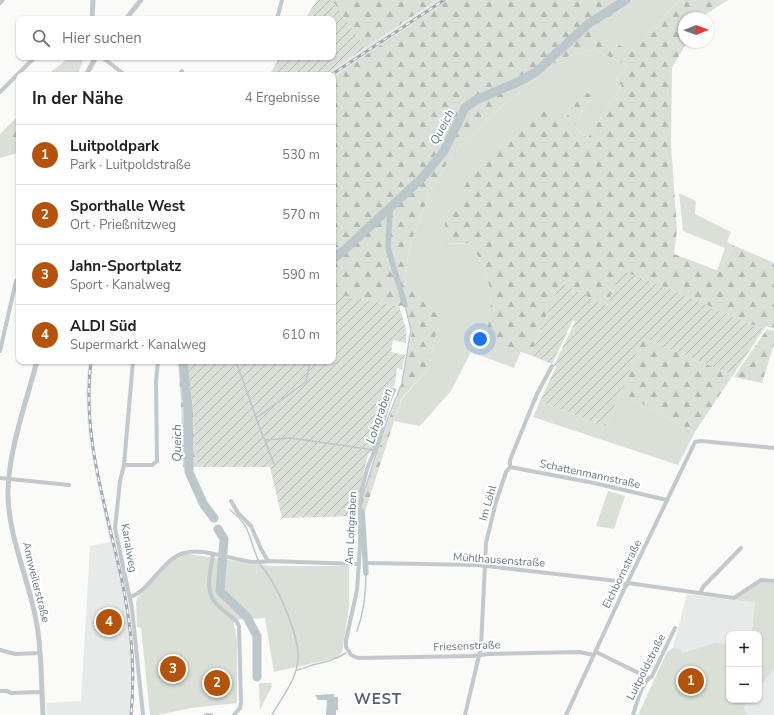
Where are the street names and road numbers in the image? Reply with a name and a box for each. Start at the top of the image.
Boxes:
street label: Schattenmannstraße [538,456,642,492]
street label: Im Löhl [476,483,500,523]
street label: Am Lohgraben [342,491,360,565]
street label: Kanalweg [117,522,141,574]
street label: Eichbornstraße [599,537,645,611]
street label: Annweilerstraße [19,540,53,624]
street label: Mühlhausenstraße [453,549,546,571]
street label: Luitpoldstraße [623,631,669,702]
street label: Friesenstraße [433,637,501,655]

